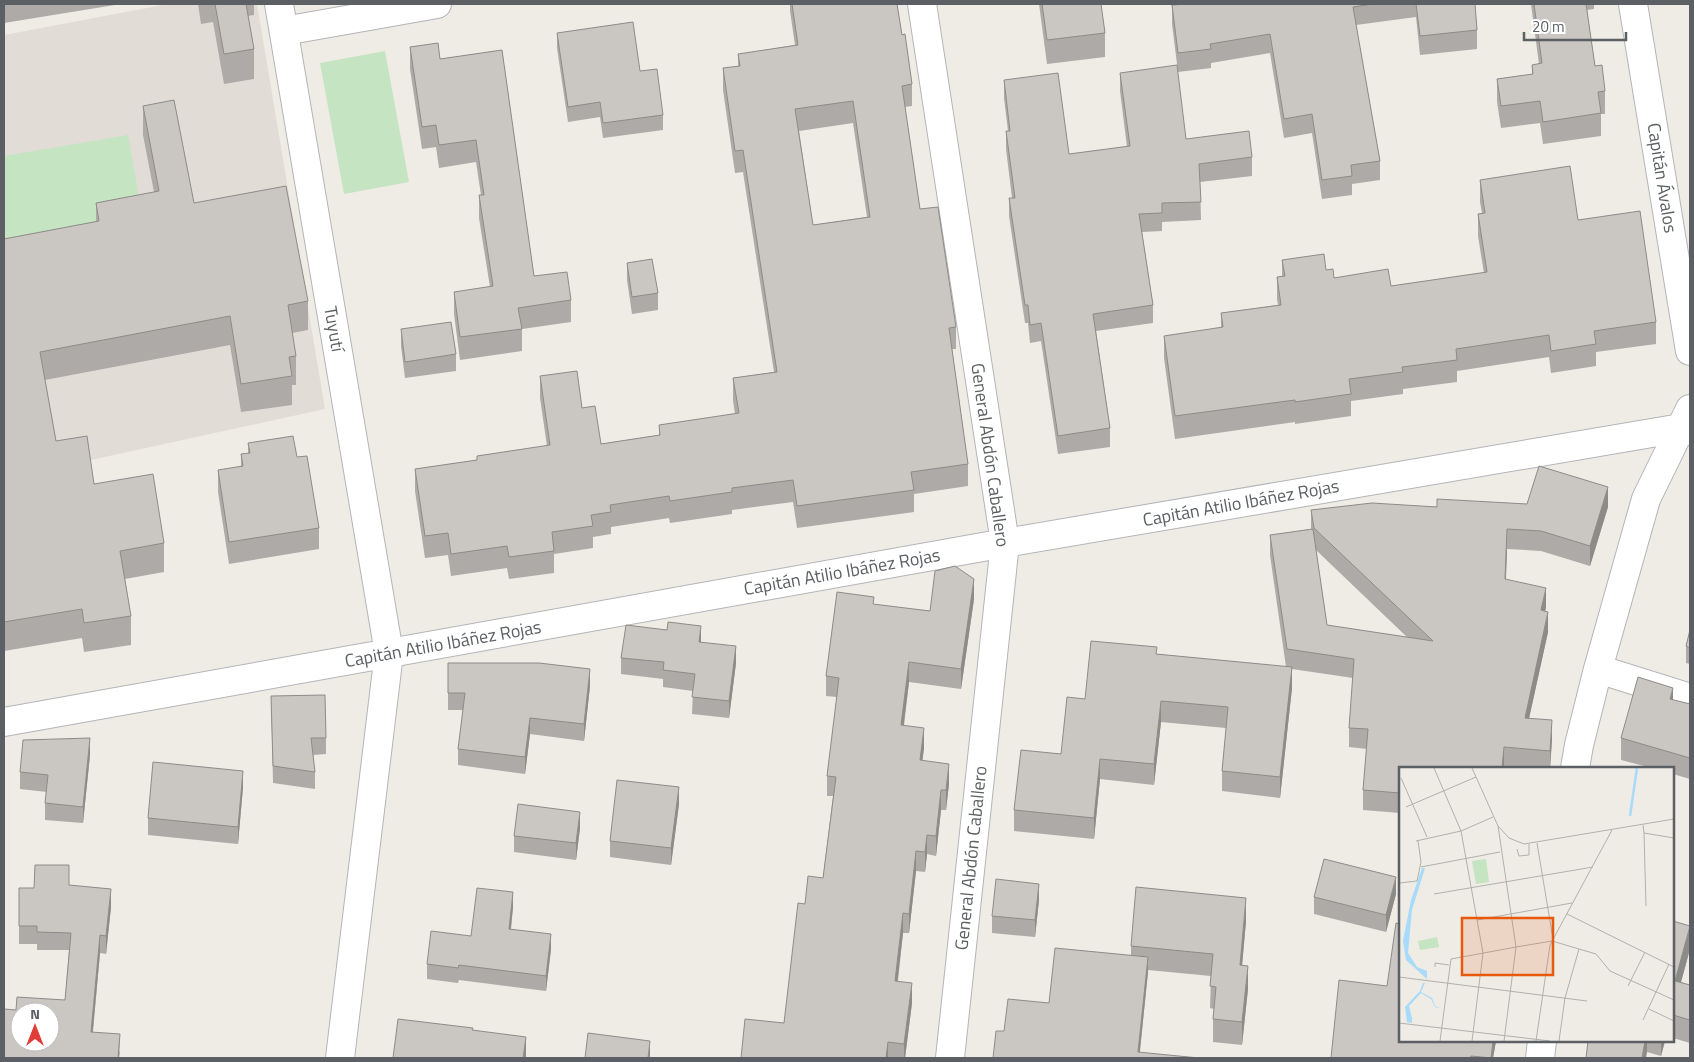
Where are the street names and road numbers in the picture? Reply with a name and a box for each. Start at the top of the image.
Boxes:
street label: Capitán Ávalos [1640,121,1685,235]
street label: Tuyutí [317,304,352,356]
street label: General Abdón Caballero [964,361,1017,549]
street label: Capitán Atilio Ibáñez Rojas [1141,472,1341,533]
street label: Capitán Atilio Ibáñez Rojas [742,541,942,602]
street label: Capitán Atilio Ibáñez Rojas [343,613,543,674]
street label: General Abdón Caballero [947,764,994,952]

